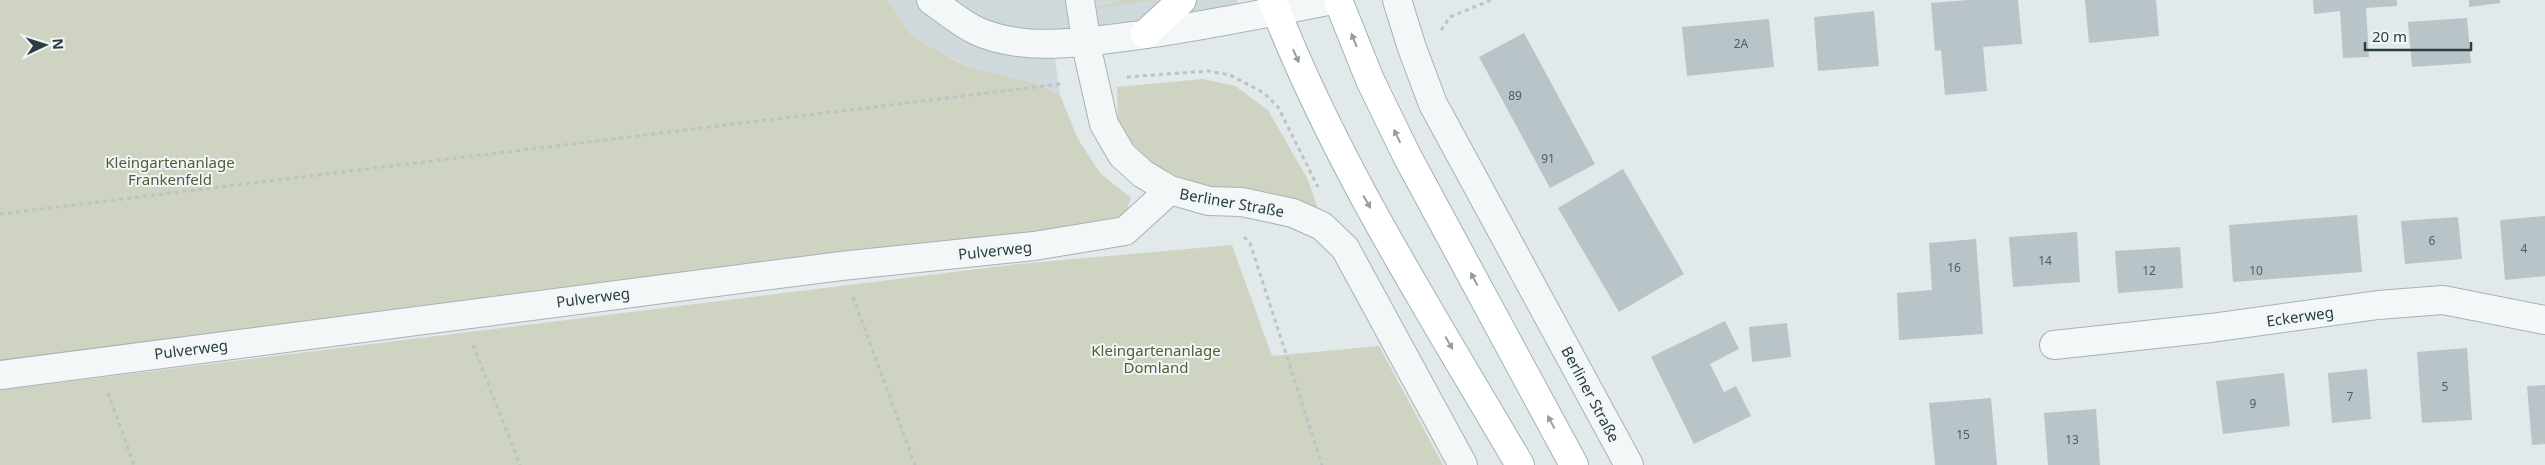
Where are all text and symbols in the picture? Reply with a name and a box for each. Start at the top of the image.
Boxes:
north arrow [20,20,70,70]
scale bar [2365,20,2471,52]
text: 20 m [2372,26,2407,46]
one-way arrow [1350,32,1358,47]
house number: 2A [1734,35,1749,52]
text: N [49,38,68,50]
one-way arrow [1293,49,1301,63]
house number: 89 [1508,87,1522,104]
one-way arrow [1393,129,1401,143]
house number: 91 [1541,150,1555,167]
park label: Kleingartenanlage Frankenfeld [105,152,235,189]
street label: Berliner Straße [1178,183,1286,221]
one-way arrow [1363,196,1372,209]
house number: 6 [2429,232,2436,249]
street label: Pulverweg [957,236,1033,264]
house number: 4 [2521,240,2528,257]
house number: 14 [2038,252,2052,269]
house number: 16 [1947,259,1961,276]
house number: 12 [2142,262,2156,279]
house number: 10 [2249,262,2263,279]
one-way arrow [1469,273,1478,286]
street label: Pulverweg [555,283,631,311]
street label: Eckerweg [2265,301,2335,331]
street label: Pulverweg [153,335,229,363]
one-way arrow [1445,335,1453,350]
park label: Kleingartenanlage Domland [1091,340,1221,377]
street label: Berliner Straße [1557,343,1625,445]
house number: 5 [2442,378,2449,395]
house number: 7 [2347,388,2354,405]
house number: 9 [2250,395,2257,412]
one-way arrow [1547,415,1555,429]
house number: 15 [1956,426,1970,443]
house number: 13 [2065,431,2079,448]

